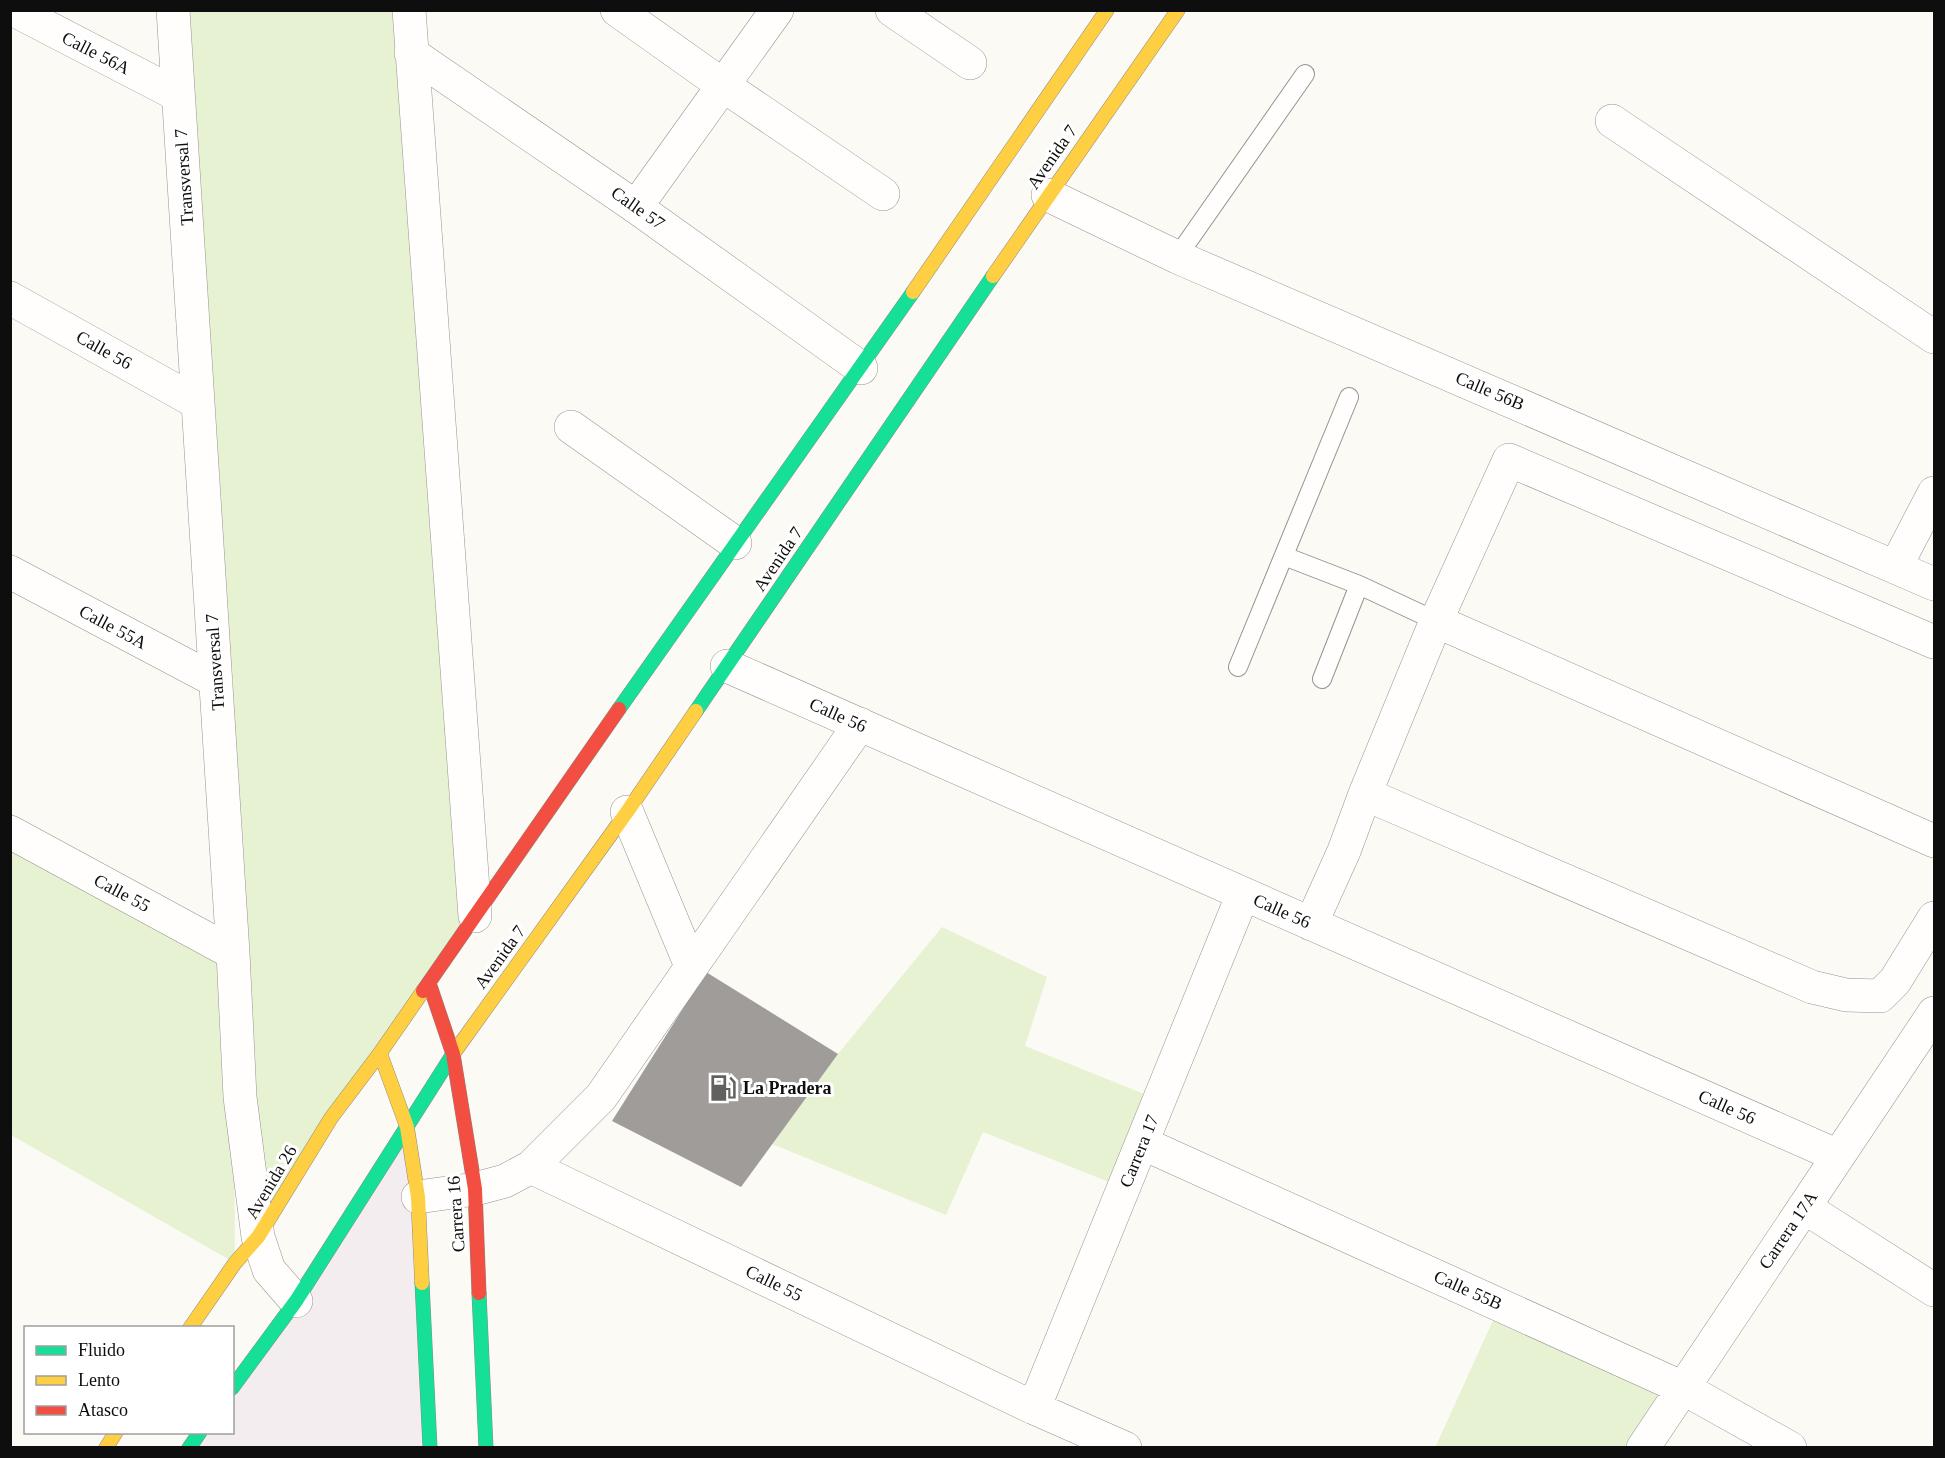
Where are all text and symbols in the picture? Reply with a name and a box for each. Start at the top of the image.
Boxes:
street label: Calle 56A [59,27,133,79]
street label: Avenida 7 [1023,121,1081,193]
street label: Transversal 7 [171,128,197,226]
street label: Calle 57 [607,182,669,234]
street label: Calle 56 [73,327,135,373]
street label: Calle 56B [1453,368,1527,414]
street label: Avenida 7 [749,523,807,595]
street label: Calle 55A [76,601,150,653]
street label: Transversal 7 [202,613,228,711]
street label: Calle 56 [806,694,870,736]
street label: Calle 55 [91,870,153,916]
street label: Calle 56 [1250,890,1314,932]
street label: Avenida 7 [470,922,530,992]
fuel station icon: La Pradera [708,1073,738,1103]
place label: La Pradera [743,1078,831,1098]
street label: Calle 56 [1695,1086,1759,1128]
street label: Carrera 17 [1115,1112,1163,1190]
street label: Avenida 26 [241,1142,301,1222]
street label: Carrera 16 [443,1175,469,1253]
street label: Carrera 17A [1755,1187,1821,1273]
street label: Calle 55 [742,1261,806,1305]
street label: Calle 55B [1431,1266,1505,1314]
legend [24,1326,234,1434]
text: Fluido [78,1340,125,1360]
text: Lento [78,1370,120,1390]
text: Atasco [78,1400,128,1420]

